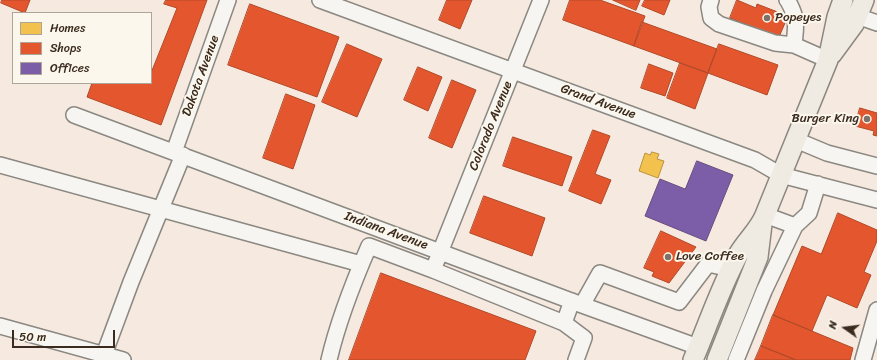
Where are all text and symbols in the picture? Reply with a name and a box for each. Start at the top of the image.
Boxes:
place label: Popeyes [775,10,821,26]
legend [12,12,152,84]
marker: Popeyes [762,13,772,23]
text: Homes [50,17,86,39]
street label: Dakota Avenue [179,33,223,119]
text: Shops [50,37,81,59]
text: Offices [50,57,89,79]
street label: Colorado Avenue [466,79,516,173]
street label: Grand Avenue [558,81,638,123]
place label: Burger King [791,111,859,127]
marker: Burger King [862,114,872,124]
street label: Indiana Avenue [342,209,430,253]
place label: Love Coffee [676,249,744,265]
marker: Love Coffee [663,252,673,262]
north arrow [825,308,865,348]
text: N [823,319,843,331]
scale bar [14,322,117,348]
text: 50 m [19,326,46,348]

